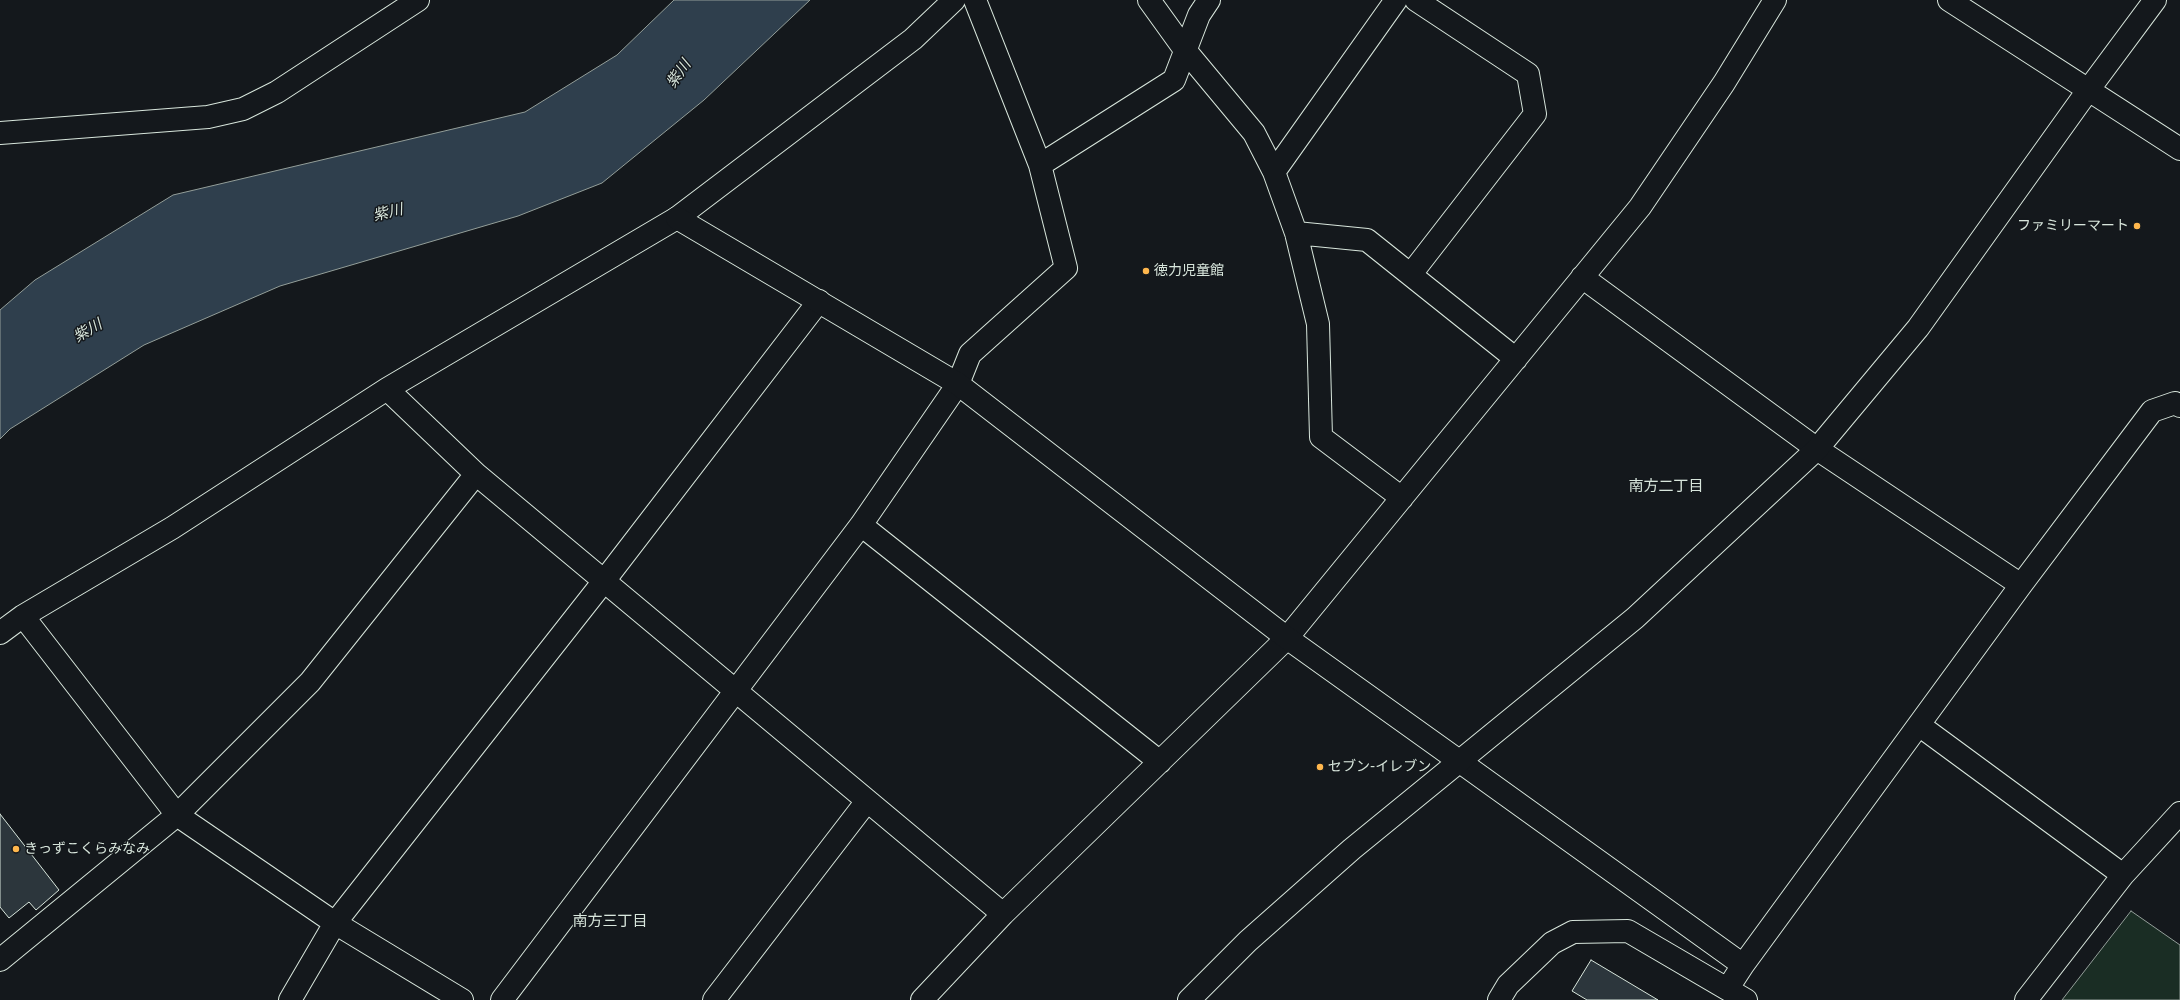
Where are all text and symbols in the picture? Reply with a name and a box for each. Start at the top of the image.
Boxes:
water label: 紫川 [663,57,695,91]
water label: 紫川 [371,201,405,225]
place label: ファミリーマート [2017,218,2129,234]
marker: ファミリーマート [2132,221,2142,231]
place label: 徳力児童館 [1154,263,1224,279]
marker: 徳力児童館 [1141,266,1151,276]
water label: 紫川 [71,316,105,346]
district label: 南方二丁目 [1629,478,1703,496]
place label: セブン-イレブン [1328,759,1431,775]
marker: セブン-イレブン [1315,762,1325,772]
place label: きっずこくらみなみ [24,841,150,857]
marker: きっずこくらみなみ [11,844,21,854]
district label: 南方三丁目 [573,913,647,931]

